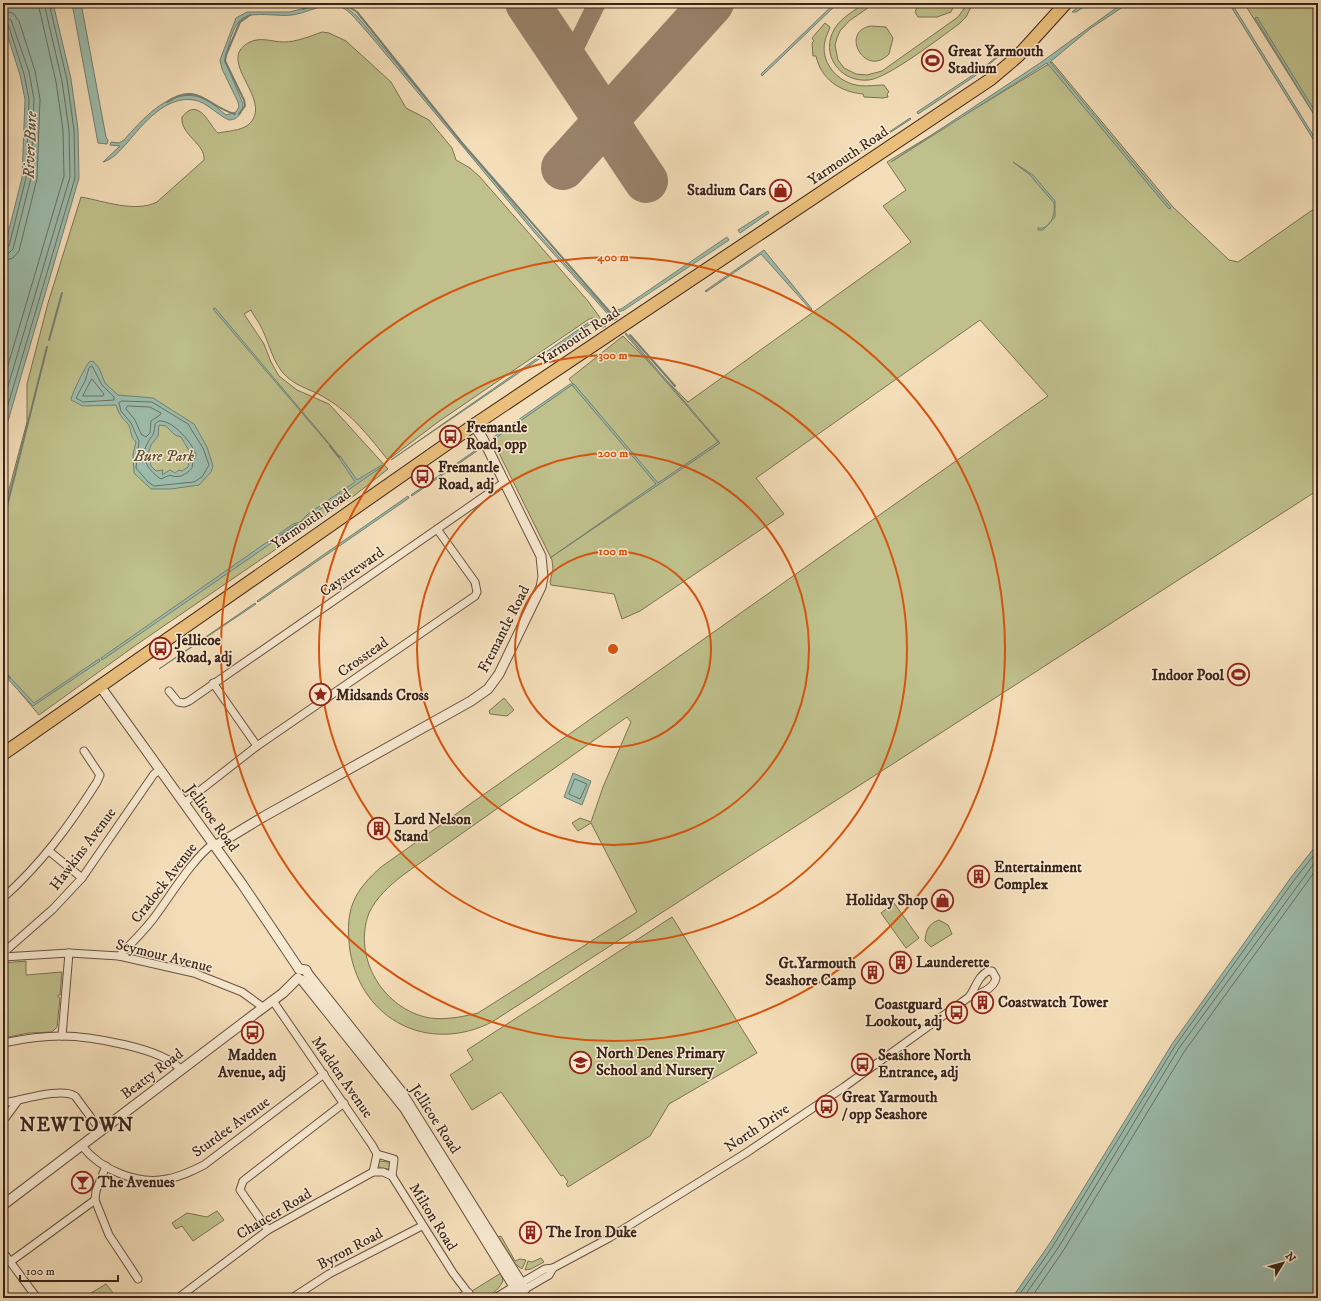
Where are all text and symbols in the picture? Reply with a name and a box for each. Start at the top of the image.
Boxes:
place label: Great Yarmouth Stadium [948,42,1044,78]
sports icon: Great Yarmouth Stadium [920,47,946,73]
water label: River Bure [19,110,41,180]
street label: Yarmouth Road [804,122,892,190]
shop icon: Stadium Cars [768,177,794,203]
place label: Stadium Cars [687,181,766,200]
text: 400 m [596,250,629,265]
street label: Yarmouth Road [535,302,624,369]
text: 300 m [599,348,627,363]
place label: Fremantle Road, opp [466,418,528,454]
bus stop icon: Fremantle Road, opp [437,423,463,449]
text: 200 m [598,446,628,461]
park label: Bure Park [133,447,195,466]
place label: Fremantle Road, adj [438,458,500,494]
bus stop icon: Fremantle Road, adj [410,463,436,489]
street label: Yarmouth Road [267,484,355,554]
street label: Caystreward [316,543,388,601]
text: 100 m [599,544,627,559]
street label: Fremantle Road [474,582,534,676]
place label: Jellicoe Road, adj [174,631,232,667]
street label: Crosstead [334,632,392,681]
bus stop icon: Jellicoe Road, adj [147,636,173,662]
centre of rings [606,642,620,656]
sports icon: Indoor Pool [1226,662,1252,688]
place label: Indoor Pool [1152,666,1224,685]
place icon: Midsands Cross [307,682,333,708]
place label: Midsands Cross [336,686,429,705]
street label: Jellicoe Road [180,779,243,856]
street label: Hawkins Avenue [46,804,120,894]
place label: Lord Nelson Stand [394,810,471,846]
building icon: Lord Nelson Stand [366,815,392,841]
street label: Cradock Avenue [127,839,201,927]
place label: Entertainment Complex [994,858,1082,894]
building icon: Entertainment Complex [965,863,991,889]
shop icon: Holiday Shop [930,887,956,913]
place label: Holiday Shop [845,891,928,910]
street label: Seymour Avenue [114,935,214,977]
building icon: Launderette [887,949,913,975]
place label: Launderette [916,953,990,972]
place label: Gt.Yarmouth Seashore Camp [765,954,856,990]
building icon: Gt.Yarmouth Seashore Camp [859,959,885,985]
building icon: Coastwatch Tower [969,989,995,1015]
place label: Coastwatch Tower [998,993,1109,1012]
place label: Coastguard Lookout, adj [865,995,943,1031]
bus stop icon: Coastguard Lookout, adj [944,1000,970,1026]
bus stop icon: Madden Avenue, adj [239,1019,265,1045]
street label: Madden Avenue [307,1032,377,1122]
street label: Beatty Road [117,1044,187,1104]
place label: North Denes Primary School and Nursery [596,1044,726,1080]
place label: Madden Avenue, adj [217,1046,286,1082]
place label: Seashore North Entrance, adj [878,1046,971,1082]
school or university icon: North Denes Primary School and Nursery [568,1049,594,1075]
bus stop icon: Seashore North Entrance, adj [849,1051,875,1077]
street label: Jellicoe Road [404,1079,465,1158]
place label: Great Yarmouth / opp Seashore [841,1088,938,1124]
street label: Sturdee Avenue [188,1092,274,1162]
bus stop icon: Great Yarmouth / opp Seashore [814,1093,840,1119]
street label: North Drive [721,1099,793,1157]
district label: NEWTOWN [20,1114,134,1137]
bar icon: The Avenues [70,1169,96,1195]
place label: The Avenues [97,1173,175,1192]
street label: Milton Road [405,1180,462,1255]
street label: Chaucer Road [233,1184,315,1244]
building icon: The Iron Duke [517,1219,543,1245]
place label: The Iron Duke [545,1223,637,1242]
street label: Byron Road [314,1224,387,1274]
north arrow [1263,1243,1303,1283]
text: N [1282,1250,1298,1265]
scale bar [20,1257,118,1283]
text: 100 m [26,1264,55,1279]

